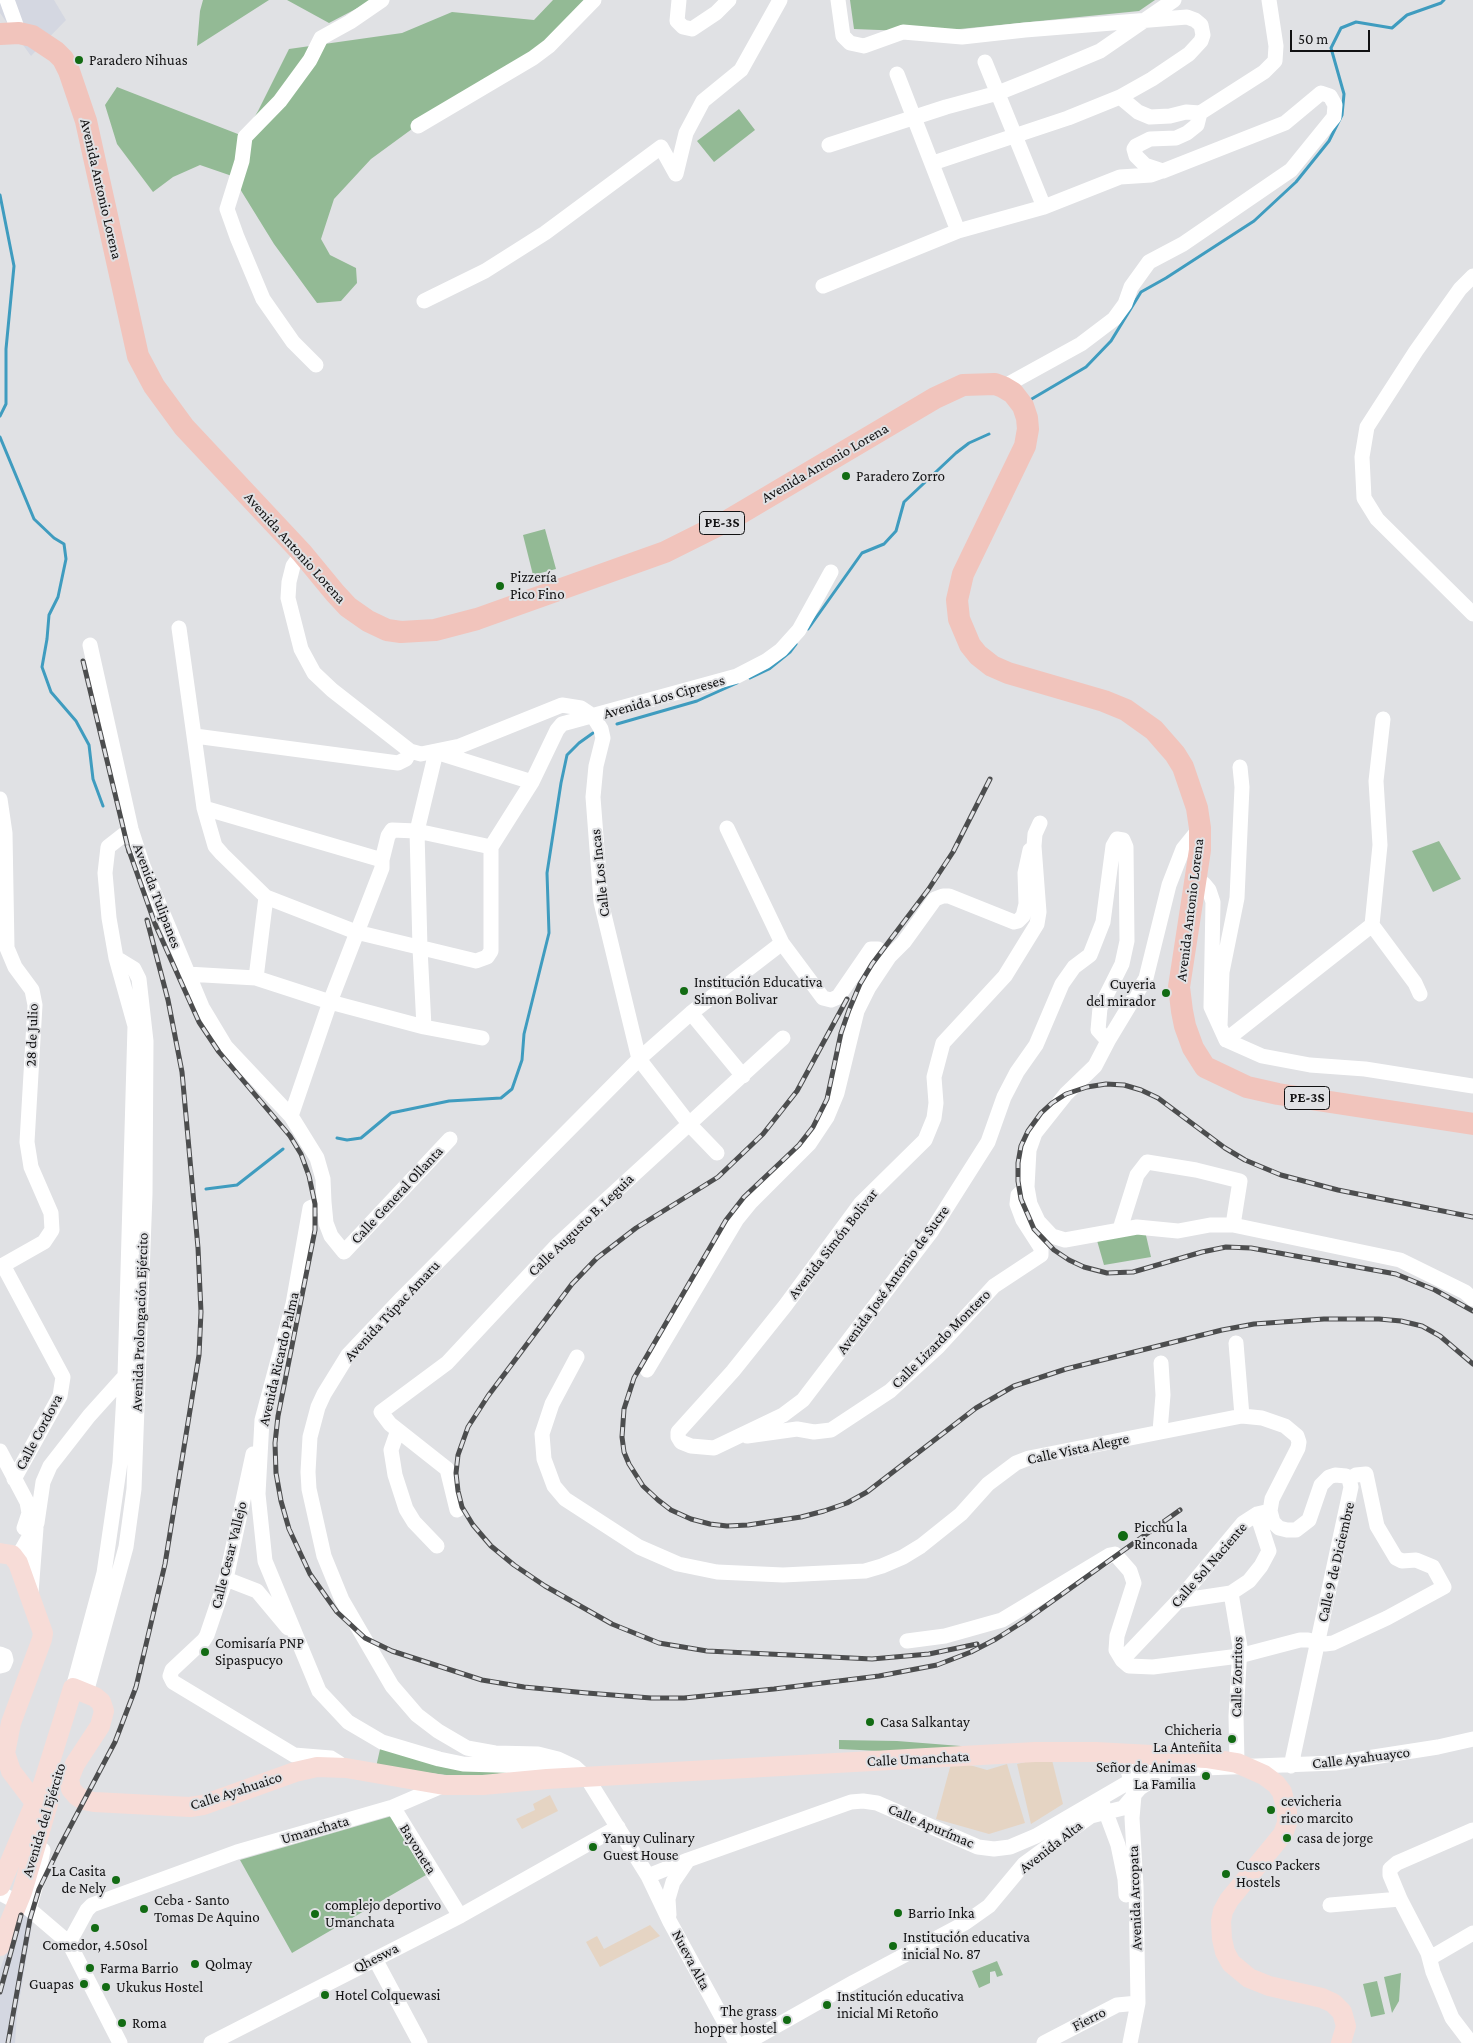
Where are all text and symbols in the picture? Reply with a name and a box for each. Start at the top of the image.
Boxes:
scale bar [1293,20,1373,52]
text: 50 m [1298,31,1328,47]
place label: Paradero Nihuas [89,51,188,69]
marker: Paradero Nihuas [73,54,85,66]
street label: Avenida Antonio Lorena [76,117,126,261]
street label: Avenida Antonio Lorena [758,419,892,507]
place label: Paradero Zorro [856,467,945,485]
marker: Paradero Zorro [840,470,852,482]
street label: Avenida Antonio Lorena [240,489,350,607]
road number: PE-3S [700,512,744,534]
place label: Pizzería Pico Fino [510,568,565,603]
marker: Pizzería Pico Fino [494,580,506,592]
street label: Avenida Los Cipreses [601,671,727,723]
street label: Calle Los Incas [586,828,614,918]
street label: Avenida Antonio Lorena [1172,838,1208,982]
street label: Avenida Tulipanes [129,841,185,951]
place label: Institución Educativa Simon Bolivar [694,973,823,1008]
place label: Cuyeria del mirador [1086,975,1156,1010]
marker: Institución Educativa Simon Bolivar [678,985,690,997]
marker: Cuyeria del mirador [1160,987,1172,999]
street label: 28 de Julio [22,1003,42,1067]
road number: PE-3S [1284,1086,1330,1110]
street label: Calle General Ollanta [347,1142,447,1248]
street label: Calle Augusto B. Leguia [524,1170,638,1280]
street label: Avenida Simón Bolivar [784,1185,882,1303]
street label: Avenida José Antonio de Sucre [833,1202,953,1358]
street label: Avenida Prolongación Ejército [128,1232,152,1412]
street label: Avenida Túpac Amaru [340,1257,444,1365]
street label: Calle Lizardo Montero [888,1286,994,1392]
street label: Avenida Ricardo Palma [255,1290,303,1428]
street label: Calle Cordova [12,1391,66,1473]
street label: Calle Vista Alegre [1025,1429,1131,1469]
street label: Calle Cesar Vallejo [207,1500,251,1610]
street label: Calle 9 de Diciembre [1313,1500,1359,1624]
place label: Picchu la Rinconada [1134,1518,1198,1553]
street label: Calle Sol Naciente [1167,1519,1251,1611]
marker: Picchu la Rinconada [1116,1529,1130,1543]
place label: Comisaría PNP Sipaspucyo [215,1634,304,1669]
street label: Calle Zorritos [1227,1636,1247,1718]
marker: Comisaría PNP Sipaspucyo [199,1646,211,1658]
place label: Casa Salkantay [880,1713,970,1731]
marker: Casa Salkantay [864,1716,876,1728]
place label: Chicheria La Anteñita [1153,1721,1222,1756]
marker: Chicheria La Anteñita [1226,1733,1238,1745]
street label: Calle Ayahuayco [1311,1743,1411,1773]
street label: Calle Umanchata [866,1747,970,1771]
place label: Señor de Animas La Familia [1096,1758,1196,1793]
street label: Avenida del Ejército [18,1761,70,1879]
street label: Calle Ayahuaico [188,1768,284,1814]
marker: Señor de Animas La Familia [1200,1770,1212,1782]
place label: cevicheria rico marcito [1281,1792,1353,1827]
street label: Calle Apurímac [885,1800,977,1852]
marker: cevicheria rico marcito [1265,1804,1277,1816]
street label: Umanchata [279,1812,351,1848]
street label: Avenida Alta [1016,1817,1086,1877]
street label: Bayoneta [396,1821,440,1877]
place label: Yanuy Culinary Guest House [603,1829,695,1864]
place label: casa de jorge [1297,1829,1373,1847]
marker: casa de jorge [1281,1832,1293,1844]
marker: Yanuy Culinary Guest House [587,1841,599,1853]
street label: Avenida Arcopata [1124,1845,1146,1951]
place label: Cusco Packers Hostels [1236,1856,1320,1891]
place label: La Casita de Nely [51,1862,106,1897]
marker: Cusco Packers Hostels [1220,1868,1232,1880]
marker: La Casita de Nely [110,1874,122,1886]
place label: Ceba - Santo Tomas De Aquino [154,1891,260,1926]
place label: complejo deportivo Umanchata [325,1896,441,1931]
marker: Ceba - Santo Tomas De Aquino [138,1903,150,1915]
place label: Barrio Inka [908,1904,975,1922]
marker: Barrio Inka [892,1907,904,1919]
marker: complejo deportivo Umanchata [309,1908,321,1920]
marker: Comedor, 4.50sol [89,1922,101,1934]
street label: Nueva Alta [668,1927,714,1993]
place label: Institución educativa inicial No. 87 [903,1928,1030,1963]
place label: Comedor, 4.50sol [42,1936,148,1954]
street label: Qheswa [350,1939,402,1977]
marker: Institución educativa inicial No. 87 [887,1940,899,1952]
place label: Qolmay [205,1955,252,1973]
marker: Qolmay [189,1958,201,1970]
place label: Farma Barrio [100,1959,178,1977]
marker: Farma Barrio [84,1962,96,1974]
place label: Guapas [29,1975,74,1993]
marker: Guapas [78,1978,90,1990]
place label: Ukukus Hostel [116,1978,203,1996]
marker: Ukukus Hostel [100,1981,112,1993]
place label: Hotel Colquewasi [335,1986,441,2004]
place label: Institución educativa inicial Mi Retoño [837,1987,964,2022]
marker: Hotel Colquewasi [319,1989,331,2001]
marker: Institución educativa inicial Mi Retoño [821,1999,833,2011]
place label: The grass hopper hostel [694,2002,777,2037]
street label: Fierro [1069,2003,1109,2035]
place label: Roma [132,2014,167,2032]
marker: The grass hopper hostel [781,2014,793,2026]
marker: Roma [116,2017,128,2029]

